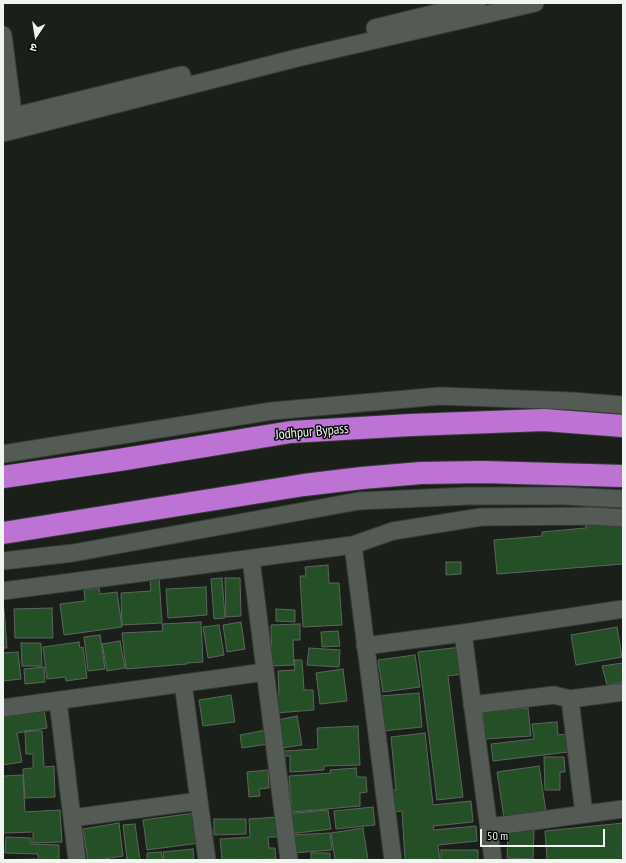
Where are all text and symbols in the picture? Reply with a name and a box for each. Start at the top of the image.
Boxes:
north arrow [16,16,56,56]
text: उ [29,40,38,55]
street label: Jodhpur Bypass [275,420,349,444]
scale bar [482,821,607,847]
text: 50 m [487,828,508,843]

